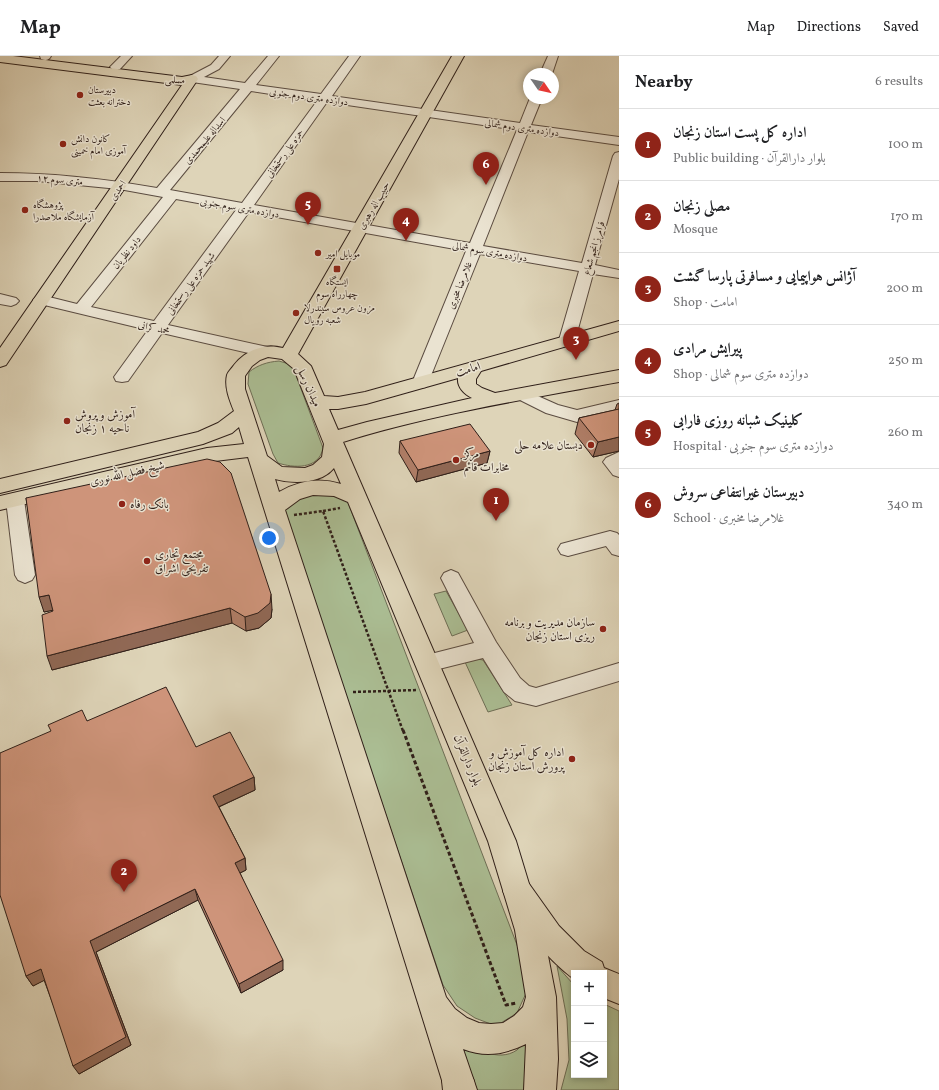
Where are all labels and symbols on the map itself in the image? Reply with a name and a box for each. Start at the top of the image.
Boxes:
north arrow [523,68,559,104]
street label: مسلمی [165,73,185,87]
place label: دبیرستان دخترانه بعثت [88,83,131,109]
street label: دوازده متری دوم جنوبی [268,85,349,111]
marker: دبیرستان دخترانه بعثت [75,90,85,100]
street label: اسداله علیمحمدی [181,114,229,167]
street label: دوازده متری دوم شمالی [483,116,560,142]
street label: حمزه علی رستمخانی [262,126,307,181]
place label: کانون دانش آموزی امام خمینی [71,132,128,160]
marker: کانون دانش آموزی امام خمینی [58,139,68,149]
pin: 6 [473,152,499,185]
street label: ۱۲ متری سوم [36,171,84,191]
street label: احمدی [106,178,130,204]
street label: حبیب اله رهبری [354,179,393,232]
pin: 5 [295,192,321,225]
street label: دوازده متری سوم جنوبی [199,194,281,224]
place label: پژوهشگاه آزمایشگاه ملاصدرا [33,198,96,224]
marker: پژوهشگاه آزمایشگاه ملاصدرا [20,205,30,215]
pin: 4 [393,208,419,241]
street label: فرامرز انجم شعاع [580,220,610,277]
street label: داود نظریان [109,233,145,272]
street label: دوازده متری سوم شمالی [451,238,528,267]
place label: موبایل امیر [325,247,360,261]
marker: موبایل امیر [313,248,323,258]
street label: شهید حمزه علی رستمخانی [163,249,218,318]
street label: غلامرضا مخبری [444,259,476,311]
marker: ایستگاه چهارراه سوم [332,264,342,274]
place label: ایستگاه چهارراه سوم [316,275,358,303]
place label: مزون عروس سیندرلا شعبه رویال [304,301,375,327]
marker: مزون عروس سیندرلا شعبه رویال [291,308,301,318]
street label: محمد کرانی [137,318,171,338]
pin: 3 [563,327,589,360]
street label: امامت [454,358,483,381]
street label: میدان رسل [291,363,325,410]
place label: آموزش و پروش ناحیه ۱ زنجان [75,406,137,437]
marker: آموزش و پروش ناحیه ۱ زنجان [62,416,72,426]
place label: دبستان علامه حلی [514,438,583,454]
marker: دبستان علامه حلی [586,440,596,450]
place label: مرکز مخابرات قائم [462,446,510,478]
street label: شیخ فضل الله نوری [88,455,167,492]
marker: مرکز مخابرات قائم [451,455,461,465]
pin: 1 [483,488,509,521]
place label: بانک رفاه [130,497,169,513]
marker: بانک رفاه [117,499,127,509]
your location [259,528,279,548]
place label: مجتمع تجاری تفریحی اشراق [155,547,209,577]
marker: مجتمع تجاری تفریحی اشراق [142,556,152,566]
place label: سازمان مدیریت و برنامه ریزی استان زنجان [505,615,595,645]
marker: سازمان مدیریت و برنامه ریزی استان زنجان [598,624,608,634]
street label: بلوار دارالقرآن [449,732,486,789]
place label: اداره کل آموزش و پرورش استان زنجان [488,744,566,775]
marker: اداره کل آموزش و پرورش استان زنجان [567,754,577,764]
pin: 2 [111,859,137,892]

